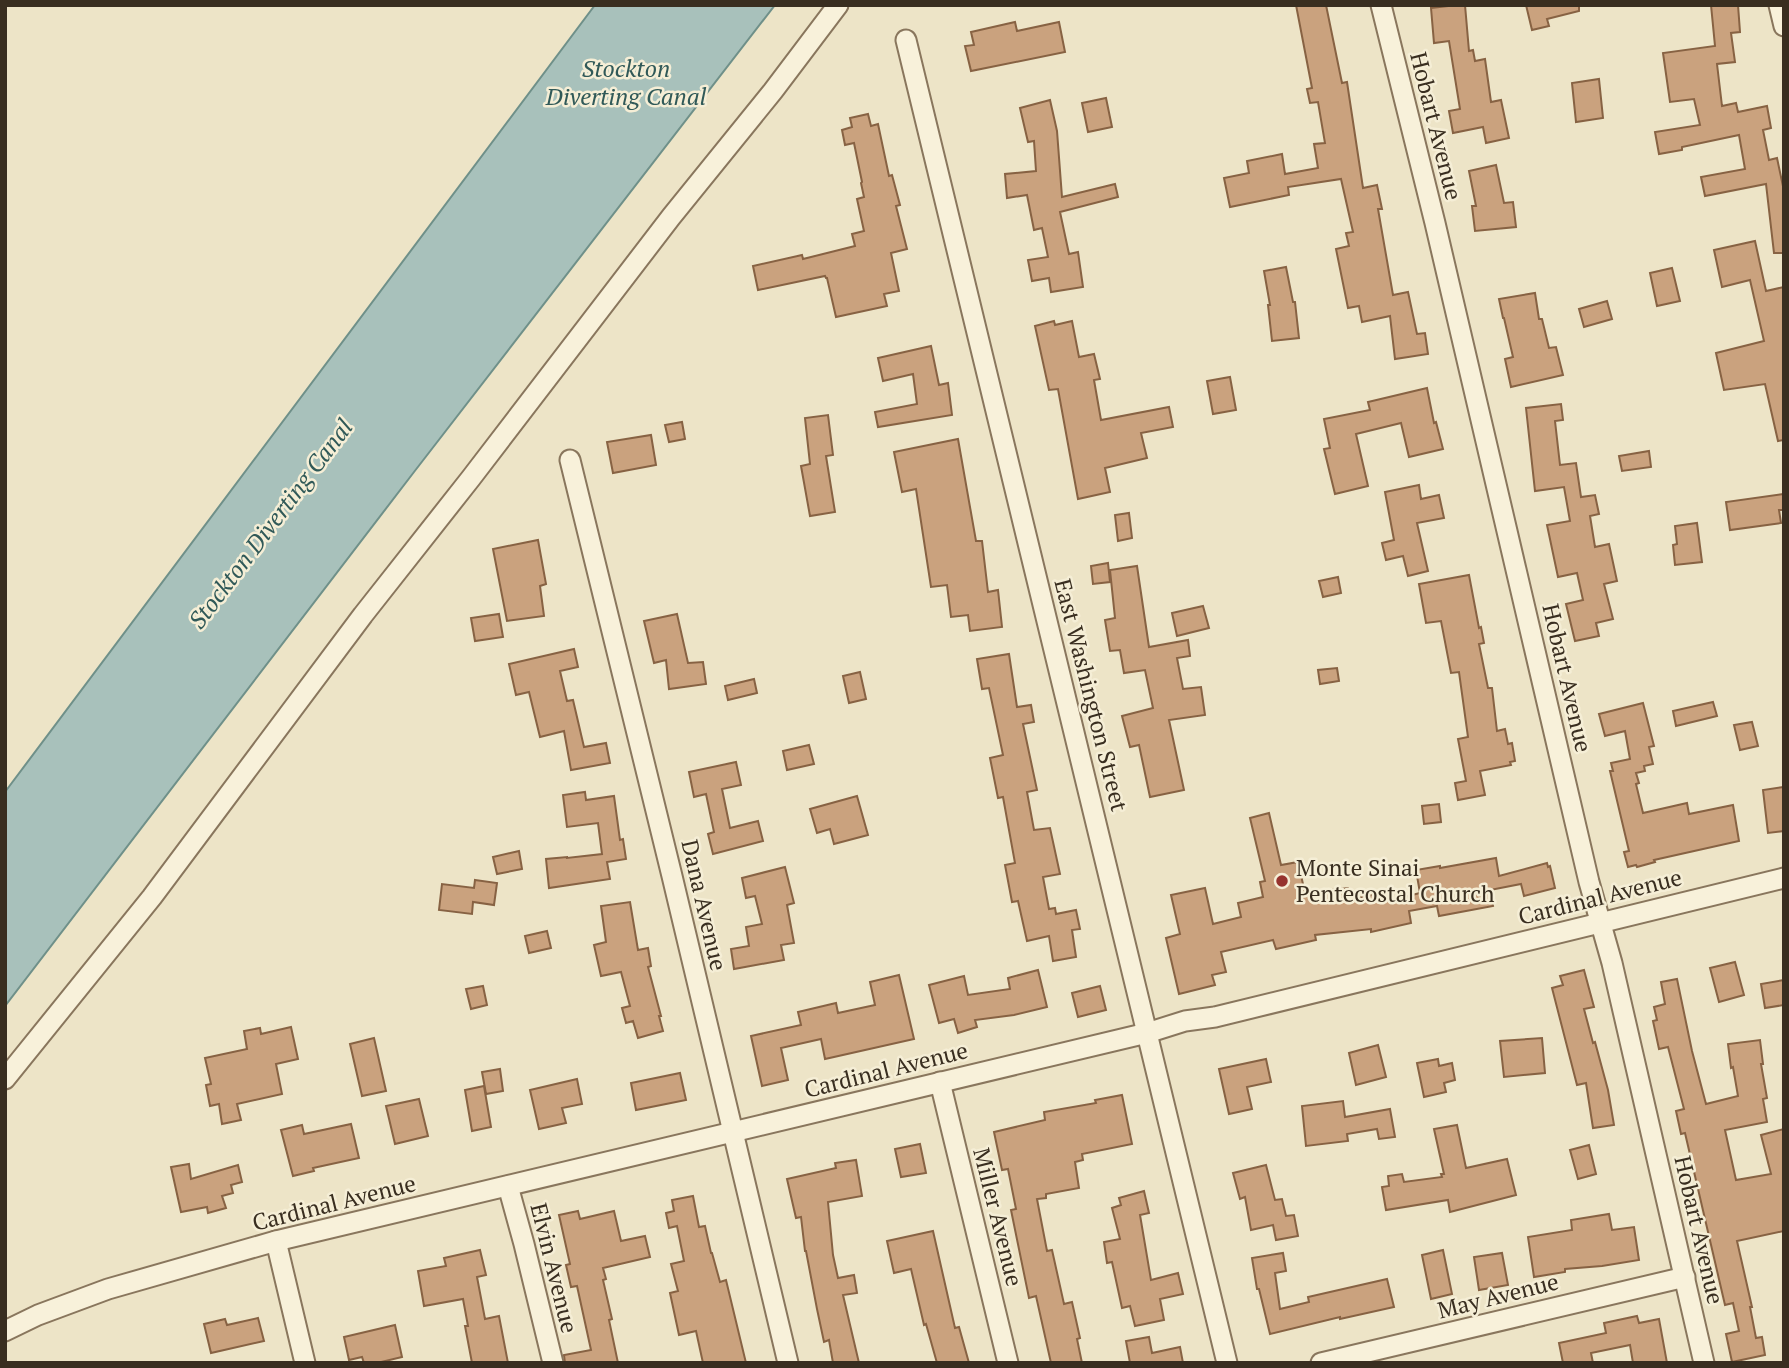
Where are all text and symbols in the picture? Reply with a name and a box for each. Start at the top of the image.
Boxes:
street label: Hobart Avenue [1403,49,1470,203]
water label: Stockton Diverting Canal [545,52,707,112]
water label: Stockton Diverting Canal [181,412,360,635]
street label: East Washington Street [1048,575,1136,815]
street label: Hobart Avenue [1535,601,1600,755]
street label: Dana Avenue [674,836,735,973]
place label: Monte Sinai Pentecostal Church [1296,852,1495,909]
street label: Cardinal Avenue [1515,861,1685,932]
marker: Monte Sinai Pentecostal Church [1274,873,1290,889]
street label: Cardinal Avenue [801,1034,971,1105]
street label: Miller Avenue [966,1144,1031,1289]
street label: Hobart Avenue [1667,1153,1732,1307]
street label: Cardinal Avenue [249,1167,419,1238]
street label: Elvin Avenue [523,1200,586,1336]
street label: May Avenue [1434,1266,1562,1326]

